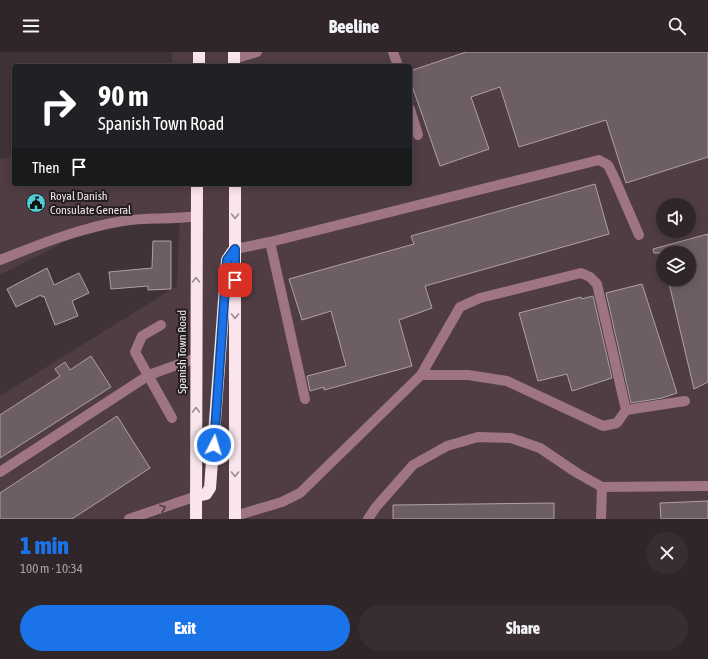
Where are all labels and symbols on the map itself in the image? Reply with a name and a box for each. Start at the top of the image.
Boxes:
place label: Royal Danish Consulate General [50,189,132,217]
public building icon: Royal Danish Consulate General [25,192,47,214]
one-way arrow [231,213,239,219]
pin [218,263,252,297]
one-way arrow [192,277,200,283]
street label: Spanish Town Road [175,310,189,394]
one-way arrow [231,313,239,319]
one-way arrow [192,407,200,413]
position arrow [193,424,235,466]
one-way arrow [231,471,239,477]
one-way arrow [159,504,166,512]

